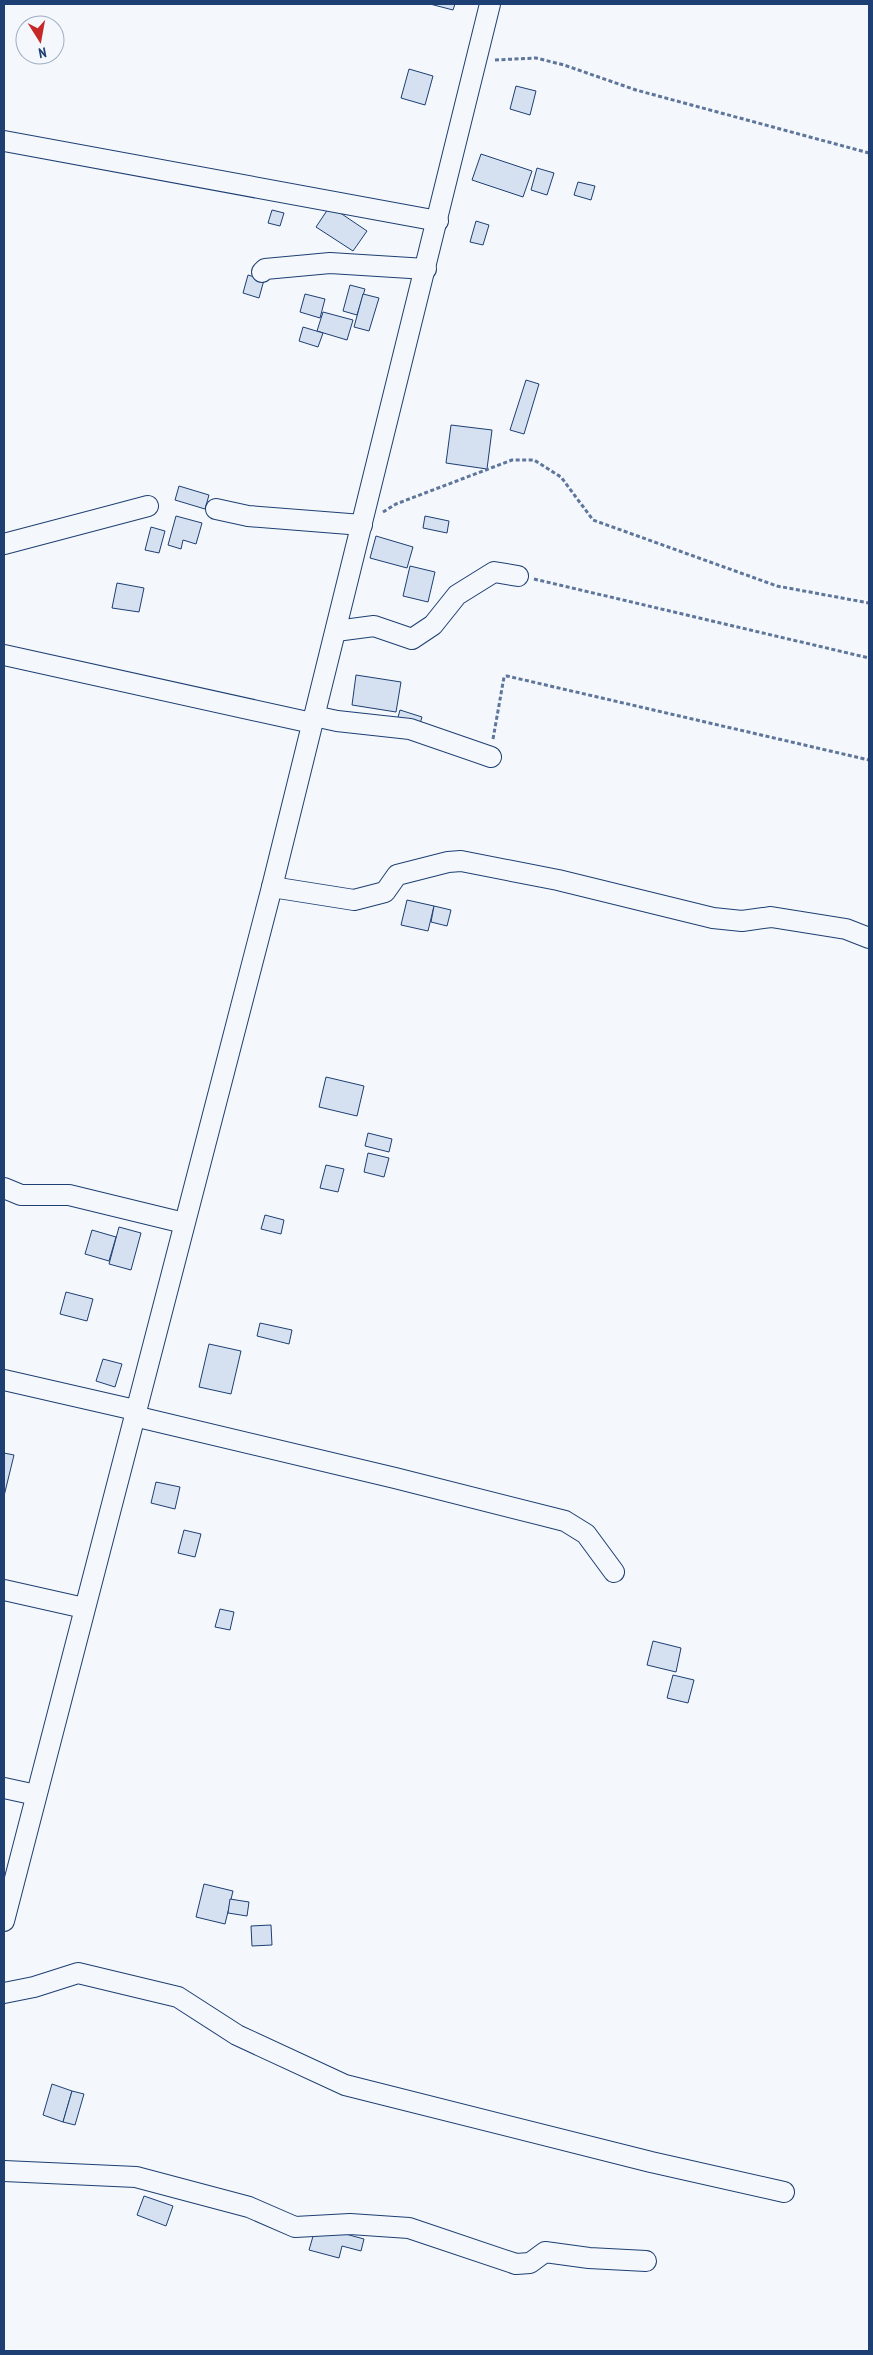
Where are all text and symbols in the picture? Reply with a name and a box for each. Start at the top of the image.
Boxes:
north arrow [15,15,65,65]
text: N [37,43,48,62]

